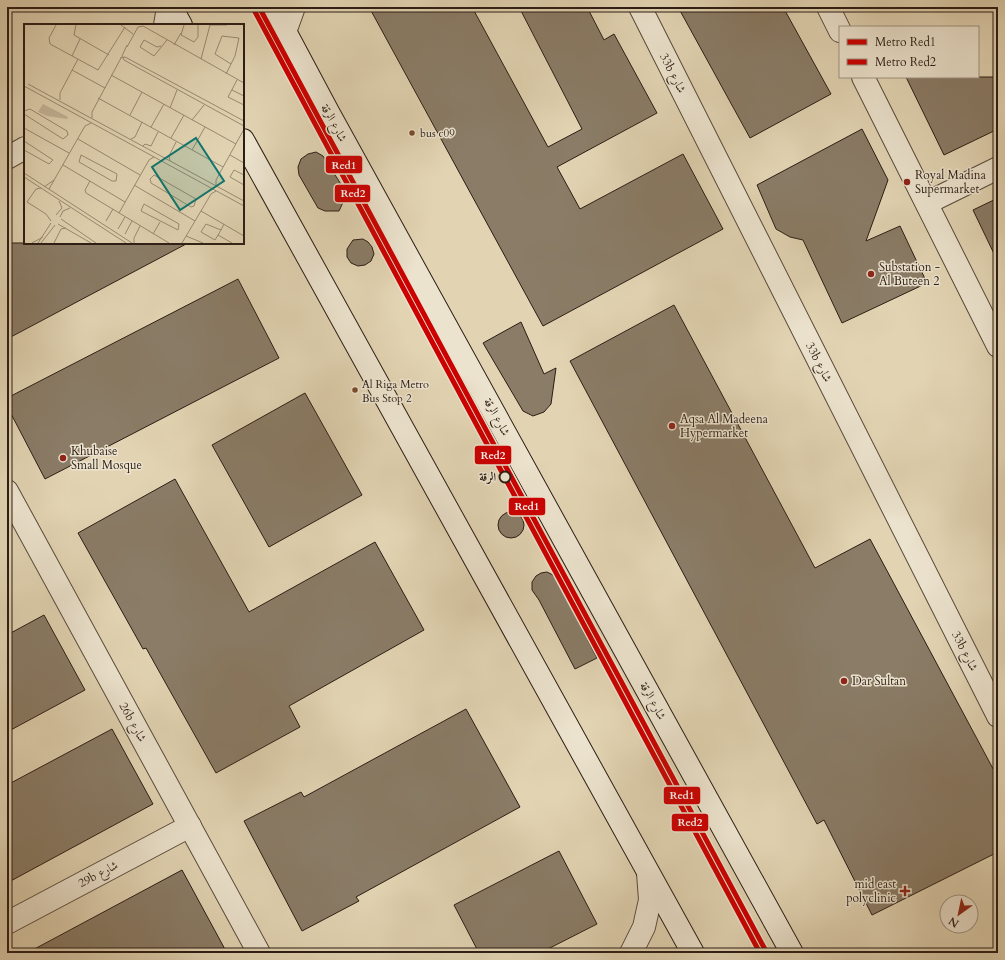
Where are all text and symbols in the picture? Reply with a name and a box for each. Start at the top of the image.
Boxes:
inset map [24,24,244,244]
legend [839,26,979,78]
text: Metro Red1 [875,34,936,50]
street label: 33b شارع [653,50,690,97]
text: Metro Red2 [875,54,936,70]
street label: شارع الرقة [314,101,351,146]
place label: bus c09 [420,126,455,141]
marker: bus c09 [407,128,417,138]
line badge: Red1 [325,155,363,174]
text: Red1 [332,158,356,173]
place label: Royal Madina Supermarket [915,167,987,197]
marker: Royal Madina Supermarket [902,177,912,187]
line badge: Red2 [334,184,371,203]
text: Red2 [341,186,366,201]
place label: Substation - Al Buteen 2 [879,259,940,289]
marker: Substation - Al Buteen 2 [866,269,876,279]
street label: 33b شارع [799,339,836,386]
place label: Al Riga Metro Bus Stop 2 [362,377,429,406]
marker: Al Riga Metro Bus Stop 2 [350,385,360,395]
street label: شارع الرقة [477,395,514,440]
place label: Aqsa Al Madeena Hypermarket [680,411,769,441]
marker: Aqsa Al Madeena Hypermarket [667,421,677,431]
place label: Khubaise Small Mosque [71,443,142,473]
line badge: Red2 [474,445,512,465]
text: Red2 [481,448,506,463]
marker: Khubaise Small Mosque [58,453,68,463]
place label: الرقة [479,469,496,485]
marker: الرقة [498,470,512,484]
line badge: Red1 [508,497,546,516]
text: Red1 [515,499,539,514]
street label: 33b شارع [945,628,982,675]
place label: Dar Sultan [852,673,906,689]
marker: Dar Sultan [839,676,849,686]
street label: شارع الرقة [633,679,670,724]
street label: 26b شارع [113,699,150,746]
line badge: Red1 [663,786,701,805]
text: Red1 [670,788,694,803]
line badge: Red2 [671,813,709,832]
text: Red2 [678,815,703,830]
street label: 29b شارع [75,857,122,894]
place label: mid east polyclinic [846,876,897,906]
marker: mid east polyclinic [899,885,911,897]
north arrow [939,894,979,934]
text: N [945,913,962,931]

